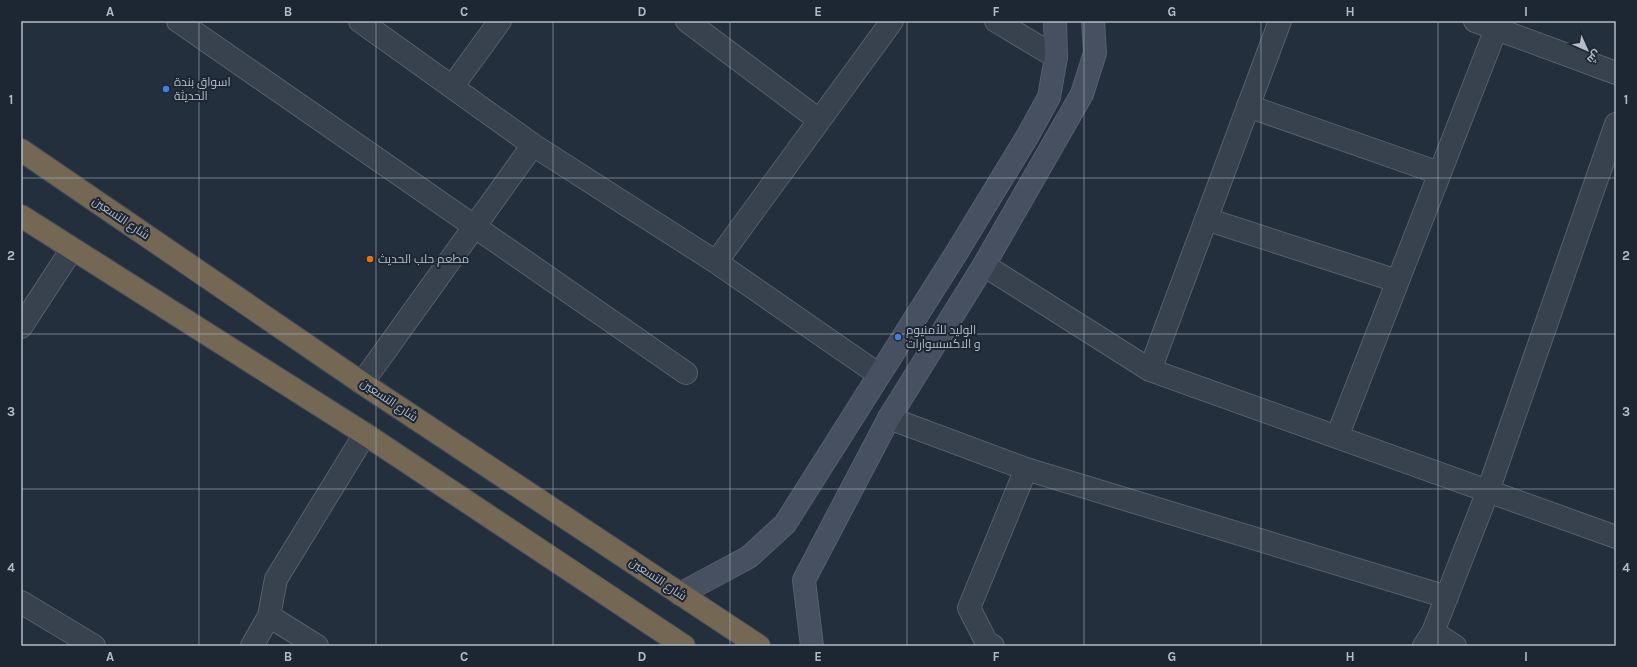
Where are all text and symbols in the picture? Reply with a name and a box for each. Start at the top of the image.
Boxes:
text: A [106,4,114,19]
text: B [284,4,292,19]
text: C [460,4,468,19]
text: D [638,4,647,19]
text: E [814,4,822,19]
text: F [992,4,1000,19]
text: G [1168,4,1176,19]
text: H [1345,4,1355,19]
text: I [1524,4,1528,19]
north arrow [1567,30,1607,70]
text: ش [1584,47,1603,66]
place label: اسواق بندة الحديثة [174,75,231,103]
marker: اسواق بندة الحديثة [161,84,171,94]
text: 1 [9,92,13,107]
text: 1 [1624,92,1628,107]
street label: شارع التسعين [89,194,152,243]
text: 2 [7,248,15,263]
text: 2 [1622,248,1630,263]
place label: مطعم حلب الحديث [378,252,469,267]
marker: مطعم حلب الحديث [365,254,375,264]
place label: الوليد للأمنيوم و الاكسسوارات [906,323,981,351]
marker: الوليد للأمنيوم و الاكسسوارات [893,332,903,342]
street label: شارع التسعين [357,376,420,425]
text: 3 [7,404,15,419]
text: 3 [1622,404,1630,419]
street label: شارع التسعين [626,555,689,604]
text: 4 [7,560,15,575]
text: 4 [1622,560,1630,575]
text: A [106,649,114,664]
text: B [284,649,292,664]
text: C [460,649,468,664]
text: D [638,649,647,664]
text: E [814,649,822,664]
text: F [992,649,1000,664]
text: G [1168,649,1176,664]
text: H [1345,649,1355,664]
text: I [1524,649,1528,664]

